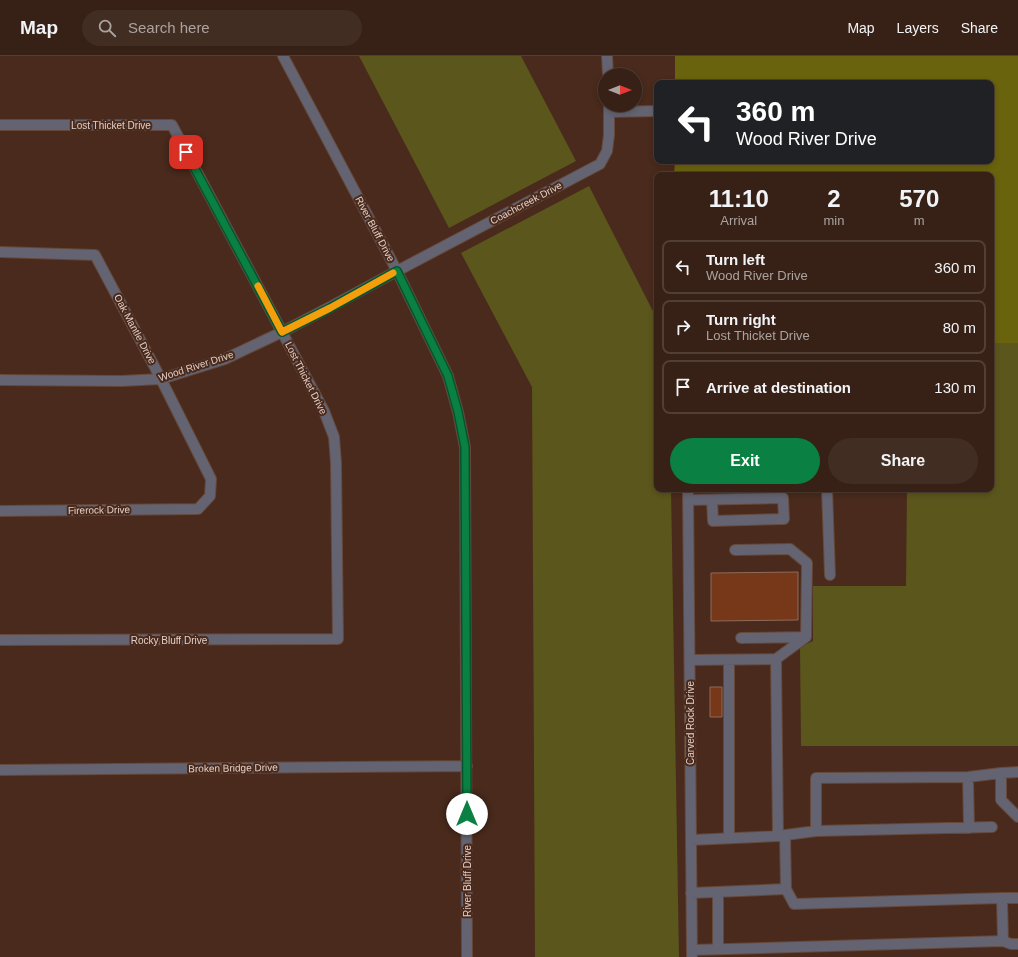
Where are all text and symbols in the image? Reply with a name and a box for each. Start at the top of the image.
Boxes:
search box [82,10,362,46]
text: Map [20,17,58,38]
icon: search [96,17,118,39]
text: Search here [128,19,210,36]
text: Map [847,20,875,36]
text: Layers [897,20,939,36]
text: Share [961,20,998,36]
north arrow [598,68,642,112]
map controls [598,68,642,112]
icon: left [670,96,722,148]
text: 360 m [736,96,815,127]
street label: Lost Thicket Drive [71,120,151,131]
text: Wood River Drive [736,129,877,149]
pin [169,135,203,169]
icon: arrive [175,141,197,163]
street label: Coachcreek Drive [488,179,564,227]
text: 11:10 [709,185,769,212]
text: 2 [827,185,841,212]
text: 570 [899,185,939,212]
street label: River Bluff Drive [353,195,397,264]
text: Arrival [720,213,757,228]
text: min [824,213,844,228]
text: m [914,213,925,228]
text: Turn left [706,251,765,268]
icon: left [672,256,694,278]
text: 360 m [934,259,976,276]
text: Wood River Drive [706,268,808,283]
street label: Oak Mantle Drive [112,292,158,366]
text: Turn right [706,311,776,328]
icon: right [672,316,694,338]
text: 80 m [943,319,976,336]
text: Lost Thicket Drive [706,328,810,343]
street label: Lost Thicket Drive [283,340,329,416]
street label: Wood River Drive [157,349,235,383]
icon: arrive [672,376,694,398]
text: Arrive at destination [706,379,851,396]
text: 130 m [934,379,976,396]
button: Exit [670,438,820,484]
button: Share [828,438,978,484]
street label: Firerock Drive [68,504,131,516]
street label: Rocky Bluff Drive [131,635,208,646]
street label: Carved Rock Drive [685,681,696,765]
street label: Broken Bridge Drive [188,762,278,774]
position arrow [446,793,488,835]
street label: River Bluff Drive [462,845,473,917]

